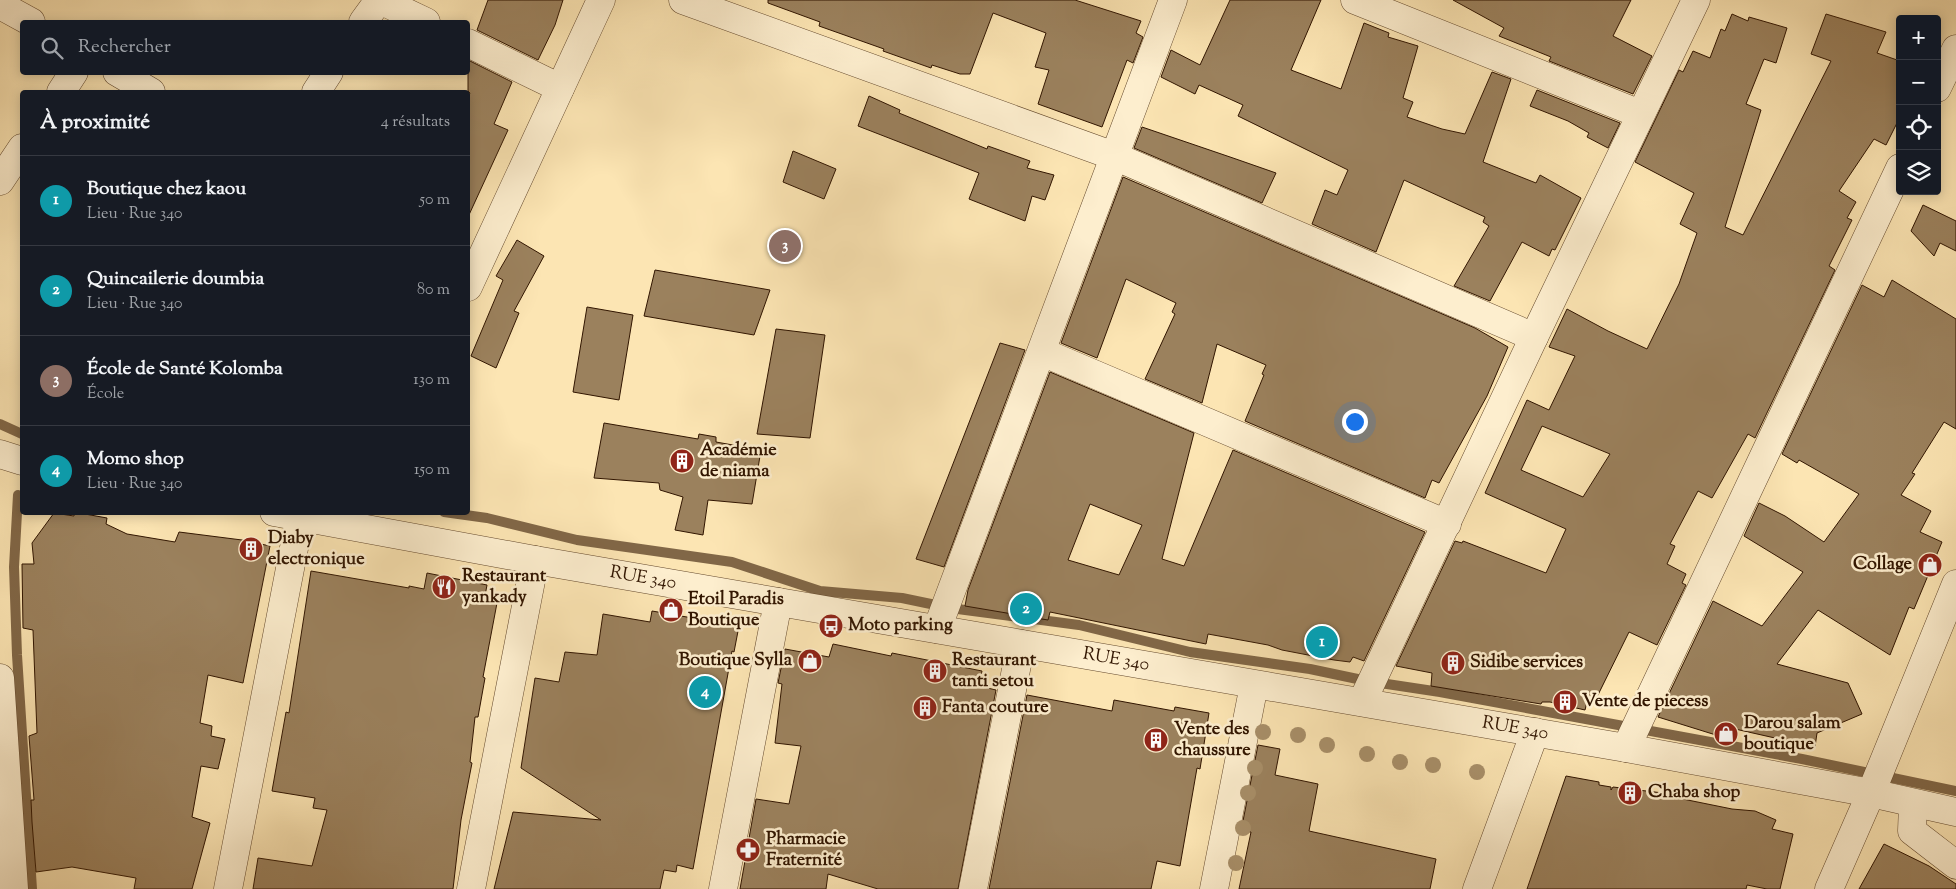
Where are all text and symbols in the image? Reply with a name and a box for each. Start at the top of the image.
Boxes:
map controls [1896,15,1941,195]
button: + [1896,15,1941,60]
search box [20,20,470,75]
icon: search [38,34,66,62]
text: Rechercher [78,34,171,61]
button: − [1896,60,1941,105]
button: locate [1896,105,1941,150]
text: À proximité [40,108,150,138]
text: 4 résultats [381,111,450,134]
button: layers [1896,150,1941,195]
text: Boutique chez kaou [87,176,246,203]
text: 1 [53,189,59,212]
text: 50 m [419,189,450,212]
text: Lieu · Rue 340 [87,203,183,226]
pin: 3 [769,227,801,265]
text: Quincailerie doumbia [87,266,264,293]
text: 2 [52,279,60,302]
text: 80 m [417,279,450,302]
text: Lieu · Rue 340 [87,293,183,316]
text: École de Santé Kolomba [87,356,283,383]
text: 3 [53,369,59,392]
text: 130 m [413,369,450,392]
text: École [87,383,124,406]
your location [1342,409,1368,435]
place label: Académie de niama [700,438,777,485]
text: Momo shop [87,446,184,473]
building icon: Académie de niama [669,448,695,474]
text: 4 [52,459,60,482]
text: 150 m [414,459,450,482]
text: Lieu · Rue 340 [87,473,183,496]
place label: Diaby electronique [268,526,365,573]
building icon: Diaby electronique [238,536,264,562]
place label: Collage [1853,552,1913,578]
shop icon: Collage [1917,552,1943,578]
street label: RUE 340 [608,560,678,597]
place label: Restaurant yankady [462,564,547,611]
restaurant icon: Restaurant yankady [431,574,457,600]
place label: Etoil Paradis Boutique [688,587,784,634]
pin: 2 [1010,590,1042,628]
shop icon: Etoil Paradis Boutique [658,597,684,623]
bus stop icon: Moto parking [818,613,844,639]
place label: Moto parking [848,613,953,639]
pin: 1 [1306,623,1338,661]
street label: RUE 340 [1081,642,1151,679]
place label: Boutique Sylla [679,648,793,674]
shop icon: Boutique Sylla [797,648,823,674]
place label: Restaurant tanti setou [952,648,1037,695]
building icon: Sidibe services [1440,650,1466,676]
place label: Sidibe services [1470,650,1583,676]
building icon: Restaurant tanti setou [922,658,948,684]
pin: 4 [689,673,721,711]
building icon: Vente de piecess [1552,689,1578,715]
place label: Vente de piecess [1582,689,1708,715]
building icon: Fanta couture [912,695,938,721]
place label: Fanta couture [942,695,1049,721]
street label: RUE 340 [1480,710,1550,747]
place label: Darou salam boutique [1743,711,1841,758]
place label: Vente des chaussure [1174,717,1251,764]
shop icon: Darou salam boutique [1713,721,1739,747]
building icon: Vente des chaussure [1143,727,1169,753]
building icon: Chaba shop [1617,780,1643,806]
place label: Chaba shop [1648,780,1740,806]
place label: Pharmacie Fraternité [766,827,847,874]
pharmacy icon: Pharmacie Fraternité [735,837,761,863]

